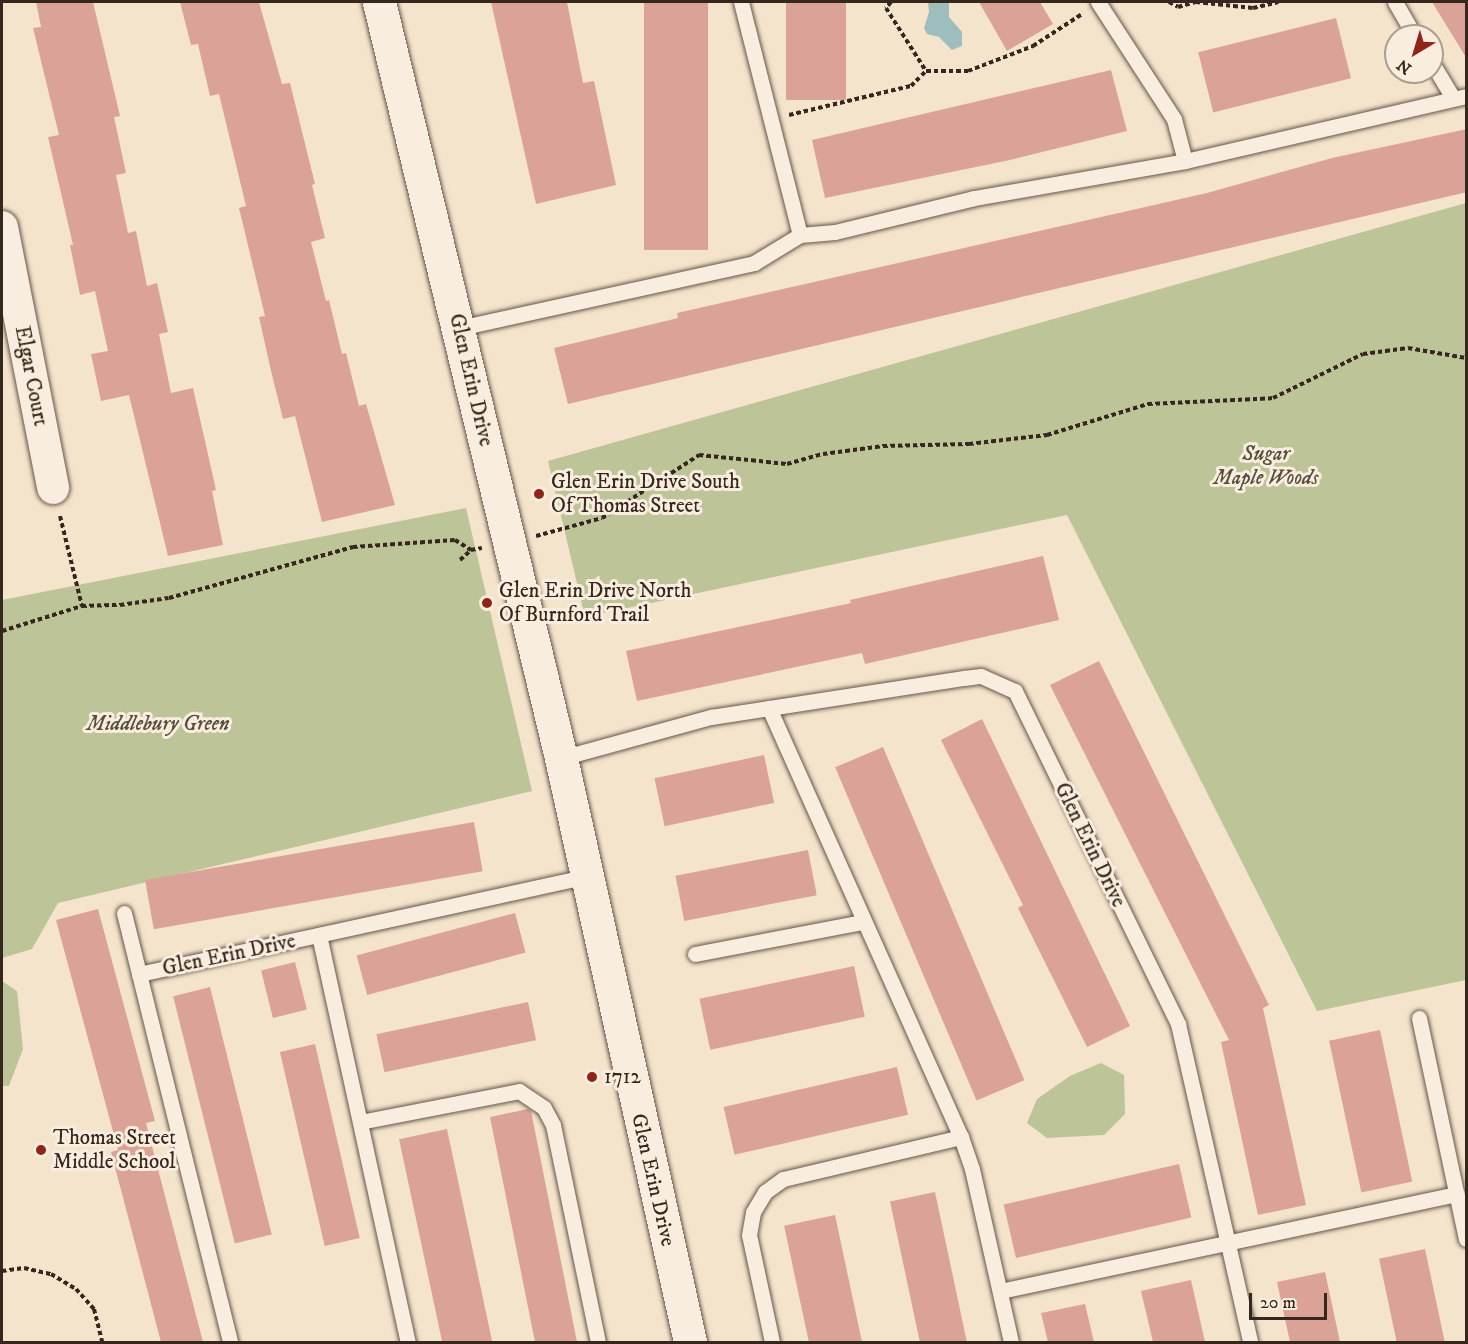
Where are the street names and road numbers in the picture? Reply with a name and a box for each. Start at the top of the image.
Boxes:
street label: Glen Erin Drive [443,311,499,449]
street label: Elgar Court [9,324,53,428]
street label: Glen Erin Drive [1049,779,1131,911]
street label: Glen Erin Drive [160,929,298,981]
street label: Glen Erin Drive [625,1111,681,1249]

